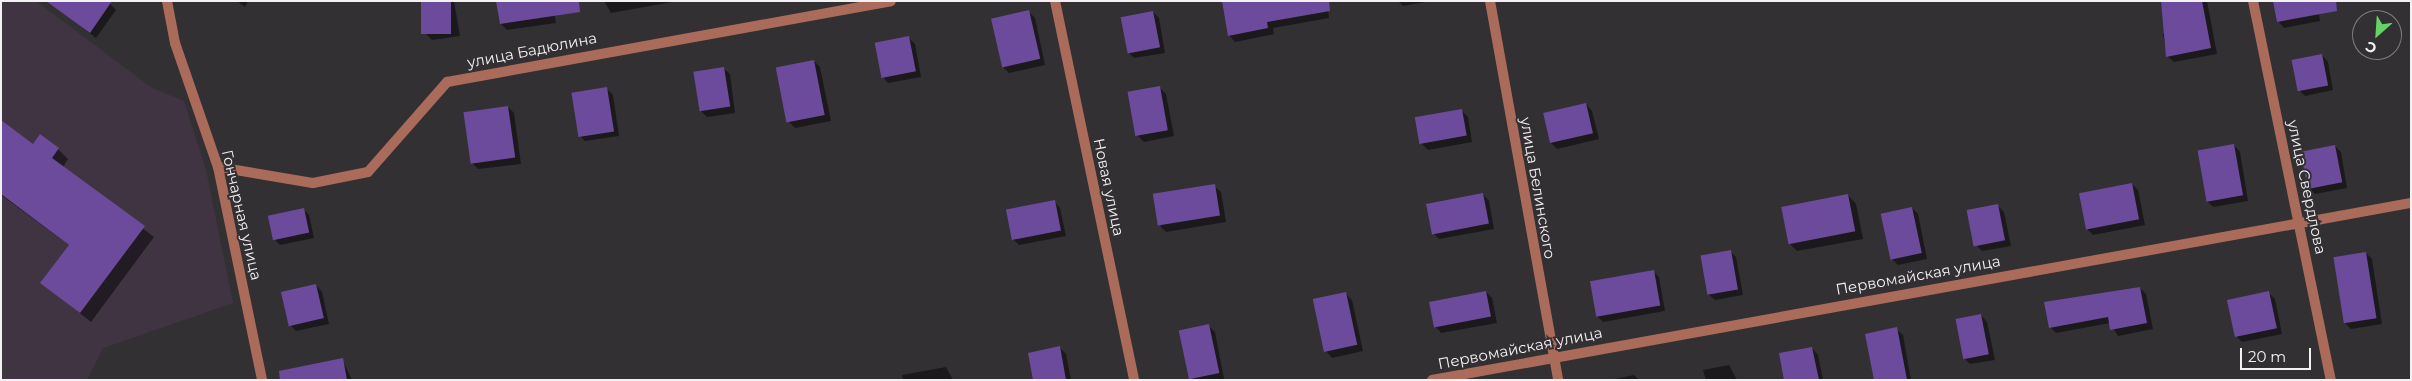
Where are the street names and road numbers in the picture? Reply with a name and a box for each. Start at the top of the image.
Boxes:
street label: улица Бадюлина [466,29,598,71]
street label: улица Белинского [1517,116,1559,260]
street label: улица Свердлова [2284,118,2330,256]
street label: Новая улица [1090,136,1128,238]
street label: Гончарная улица [218,148,266,282]
street label: Первомайская улица [1834,252,2002,298]
street label: Первомайская улица [1436,323,1604,373]

